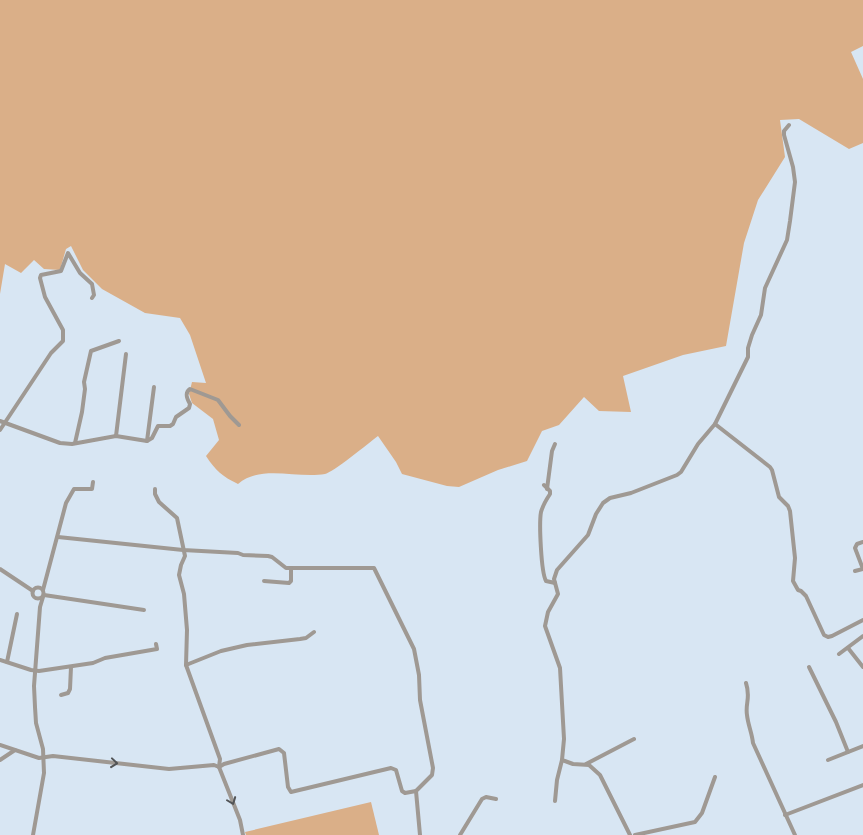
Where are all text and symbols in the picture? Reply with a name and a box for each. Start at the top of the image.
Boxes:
one-way arrow [110,757,118,768]
one-way arrow [226,796,236,805]

